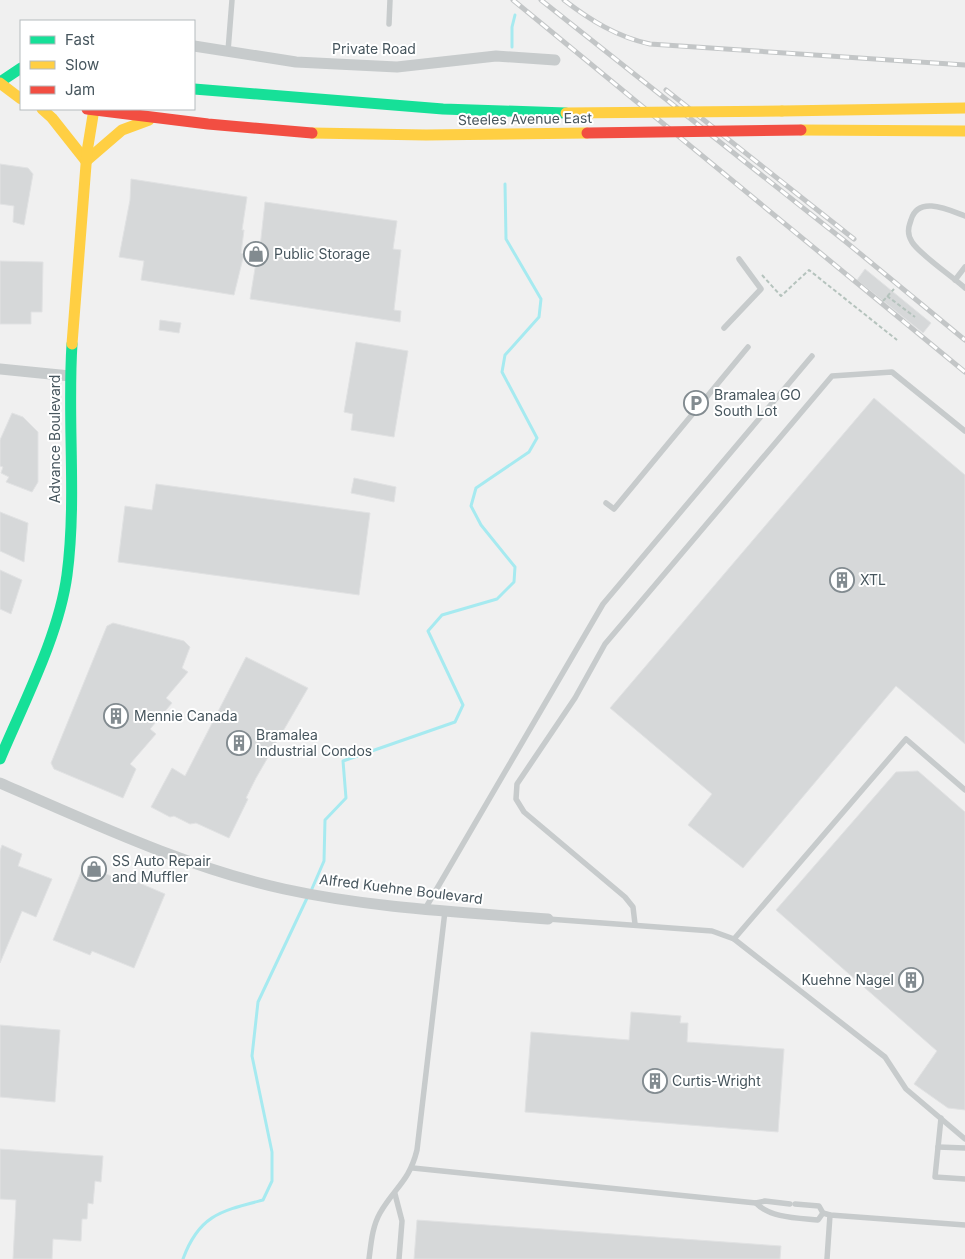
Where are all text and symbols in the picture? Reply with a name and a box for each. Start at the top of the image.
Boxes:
legend [20,20,195,110]
text: Fast [65,30,95,49]
street label: Private Road [332,40,416,57]
text: Slow [65,55,99,74]
text: Jam [65,80,95,99]
street label: Steeles Avenue East [458,109,593,128]
shop icon: Public Storage [243,241,269,267]
place label: Public Storage [274,245,370,262]
street label: Advance Boulevard [46,375,63,503]
place label: Bramalea GO South Lot [714,386,801,419]
parking icon: Bramalea GO South Lot [683,390,709,416]
building icon: XTL [829,567,855,593]
place label: XTL [860,571,886,588]
building icon: Mennie Canada [103,703,129,729]
place label: Mennie Canada [134,707,238,724]
place label: Bramalea Industrial Condos [256,726,372,759]
building icon: Bramalea Industrial Condos [226,730,252,756]
place label: SS Auto Repair and Muffler [112,852,211,885]
shop icon: SS Auto Repair and Muffler [81,856,107,882]
street label: Alfred Kuehne Boulevard [318,870,484,907]
building icon: Kuehne Nagel [898,967,924,993]
place label: Kuehne Nagel [801,971,894,988]
building icon: Curtis-Wright [642,1068,668,1094]
place label: Curtis-Wright [672,1072,761,1089]

